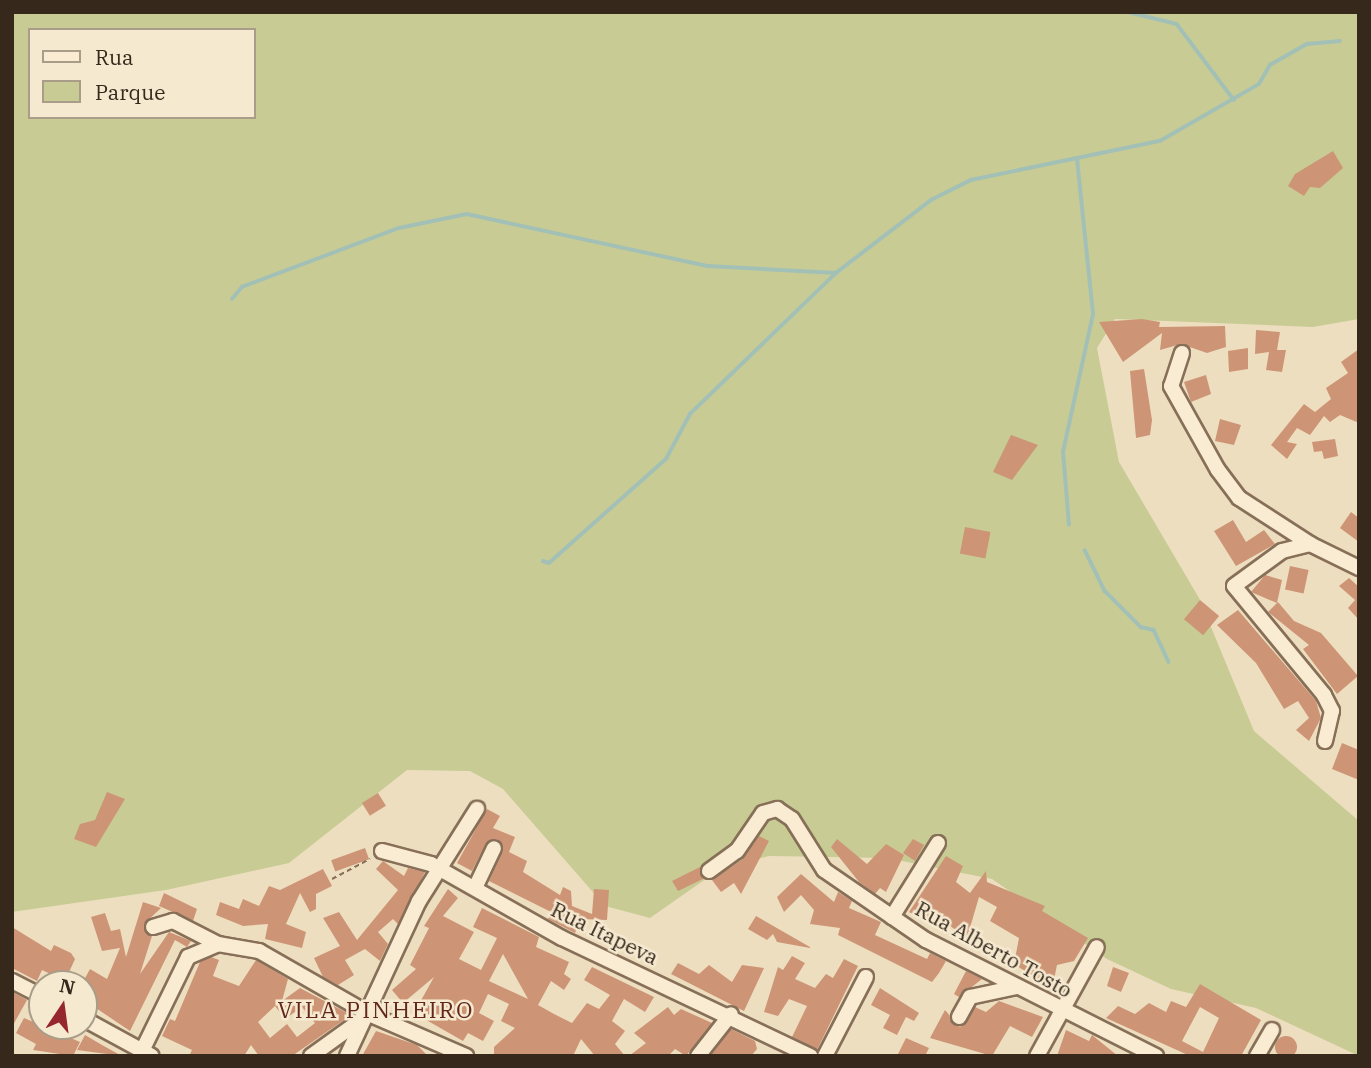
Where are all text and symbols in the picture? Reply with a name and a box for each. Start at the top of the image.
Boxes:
legend [28,28,256,119]
text: Rua [95,43,133,71]
text: Parque [95,78,165,106]
street label: Rua Alberto Tosto [911,895,1077,1003]
street label: Rua Itapeva [547,896,663,970]
north arrow [28,970,98,1040]
text: N [57,973,77,1000]
district label: VILA PINHEIRO [279,995,473,1023]

